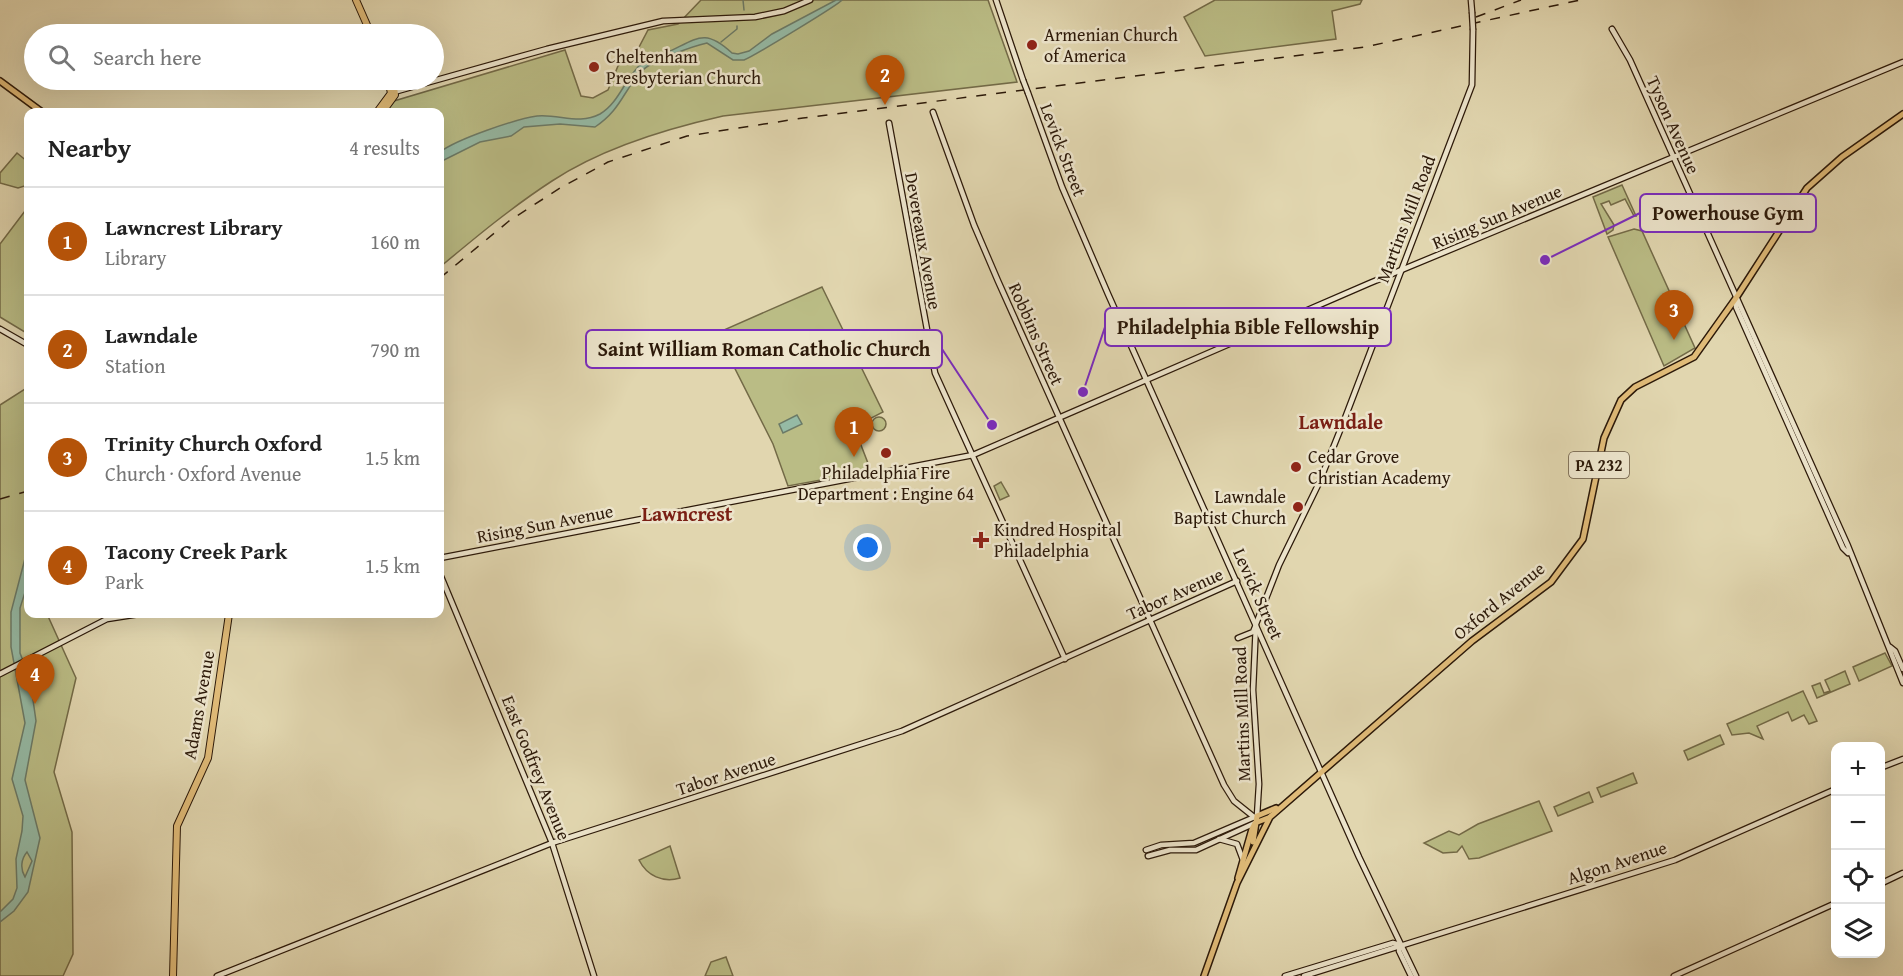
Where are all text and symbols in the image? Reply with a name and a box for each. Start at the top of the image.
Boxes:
place label: Armenian Church of America [1044,21,1178,69]
search box [24,24,444,90]
marker: Armenian Church of America [1025,38,1039,52]
icon: search [45,41,78,74]
text: Search here [93,41,202,73]
place label: Cheltenham Presbyterian Church [606,43,761,91]
pin: 2 [866,56,904,105]
marker: Cheltenham Presbyterian Church [587,60,601,74]
street label: Tyson Avenue [1640,71,1707,178]
street label: Levick Street [1033,99,1094,201]
text: Nearby [48,128,131,167]
text: 4 results [349,133,420,162]
street label: Martins Mill Road [1369,151,1442,287]
street label: Devereaux Avenue [898,170,949,312]
street label: Rising Sun Avenue [1428,177,1566,256]
callout: Powerhouse Gym [1640,194,1816,232]
text: Powerhouse Gym [1652,198,1804,227]
text: Lawncrest Library [105,211,282,243]
text: 1 [62,227,73,256]
text: 160 m [370,227,420,256]
text: Library [105,243,166,272]
street label: Robbins Street [1002,278,1071,390]
pin: 3 [1654,290,1694,340]
callout: Philadelphia Bible Fellowship [1105,308,1391,346]
text: Philadelphia Bible Fellowship [1117,312,1379,341]
text: Lawndale [105,319,198,351]
callout: Saint William Roman Catholic Church [586,330,942,368]
text: Saint William Roman Catholic Church [598,334,931,363]
text: 2 [62,335,73,364]
text: 790 m [370,335,420,364]
text: Station [105,351,165,380]
district label: Lawndale [1299,407,1383,436]
pin: 1 [834,408,874,457]
text: Trinity Church Oxford [105,427,322,459]
text: 3 [62,443,73,472]
text: 1.5 km [365,443,420,472]
place label: Cedar Grove Christian Academy [1308,443,1451,491]
marker: Philadelphia Fire Department : Engine 64 [879,446,893,460]
road number: PA 232 [1569,452,1629,478]
text: Church · Oxford Avenue [105,459,301,488]
place label: Philadelphia Fire Department : Engine 64 [798,459,974,507]
marker: Cedar Grove Christian Academy [1289,460,1303,474]
place label: Lawndale Baptist Church [1174,483,1286,531]
street label: Rising Sun Avenue [474,497,615,550]
district label: Lawncrest [642,499,733,528]
marker: Lawndale Baptist Church [1291,500,1305,514]
place label: Kindred Hospital Philadelphia [994,516,1122,564]
marker: Kindred Hospital Philadelphia [972,531,990,549]
your location [853,533,882,562]
text: Tacony Creek Park [105,535,287,567]
street label: Levick Street [1226,544,1291,644]
text: 4 [62,551,73,580]
text: 1.5 km [365,551,420,580]
street label: Oxford Avenue [1447,555,1550,646]
street label: Tabor Avenue [1122,560,1227,627]
text: Park [105,567,144,596]
street label: Martins Mill Road [1226,646,1257,782]
street label: Adams Avenue [176,648,221,761]
pin: 4 [15,654,54,704]
street label: East Godfrey Avenue [495,691,578,844]
map controls [1831,742,1885,958]
button: + [1831,742,1885,796]
street label: Tabor Avenue [673,745,779,802]
button: − [1831,796,1885,850]
street label: Algon Avenue [1563,834,1670,891]
button: locate [1831,850,1885,904]
button: layers [1831,904,1885,958]

